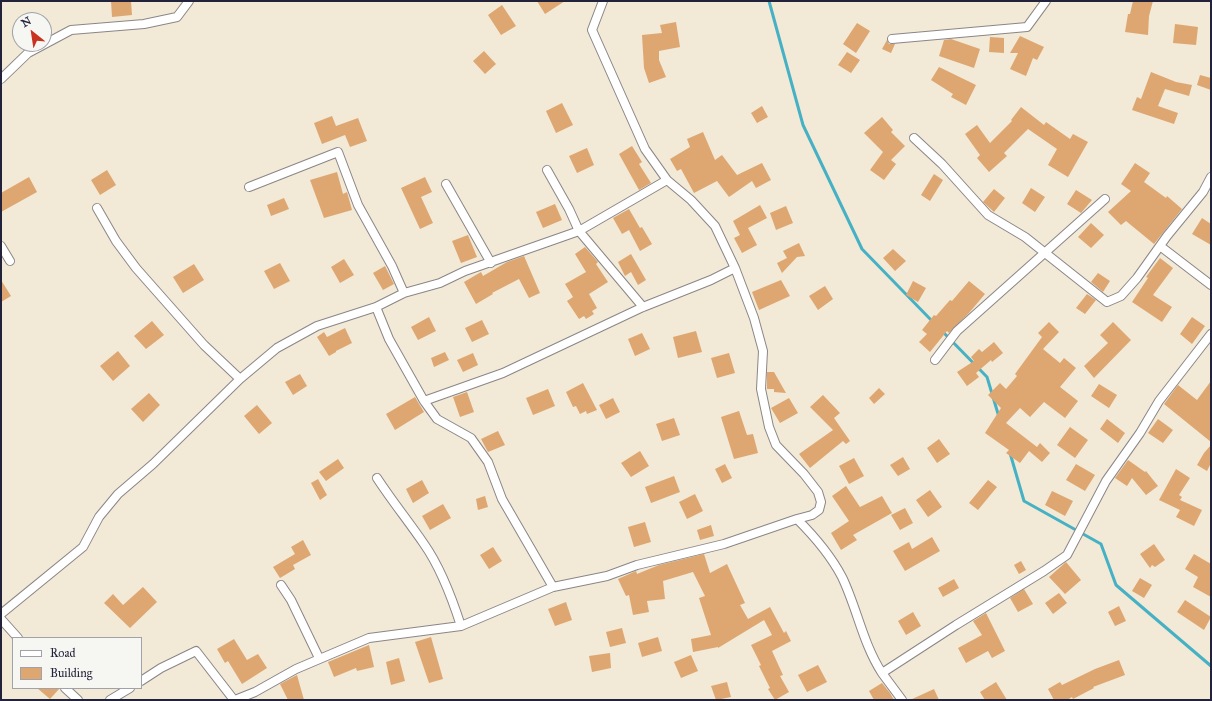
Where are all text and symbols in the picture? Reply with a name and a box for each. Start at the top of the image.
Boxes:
north arrow [12,12,52,52]
text: N [19,14,34,30]
legend [12,637,142,689]
text: Road [50,646,76,660]
text: Building [50,666,92,680]

